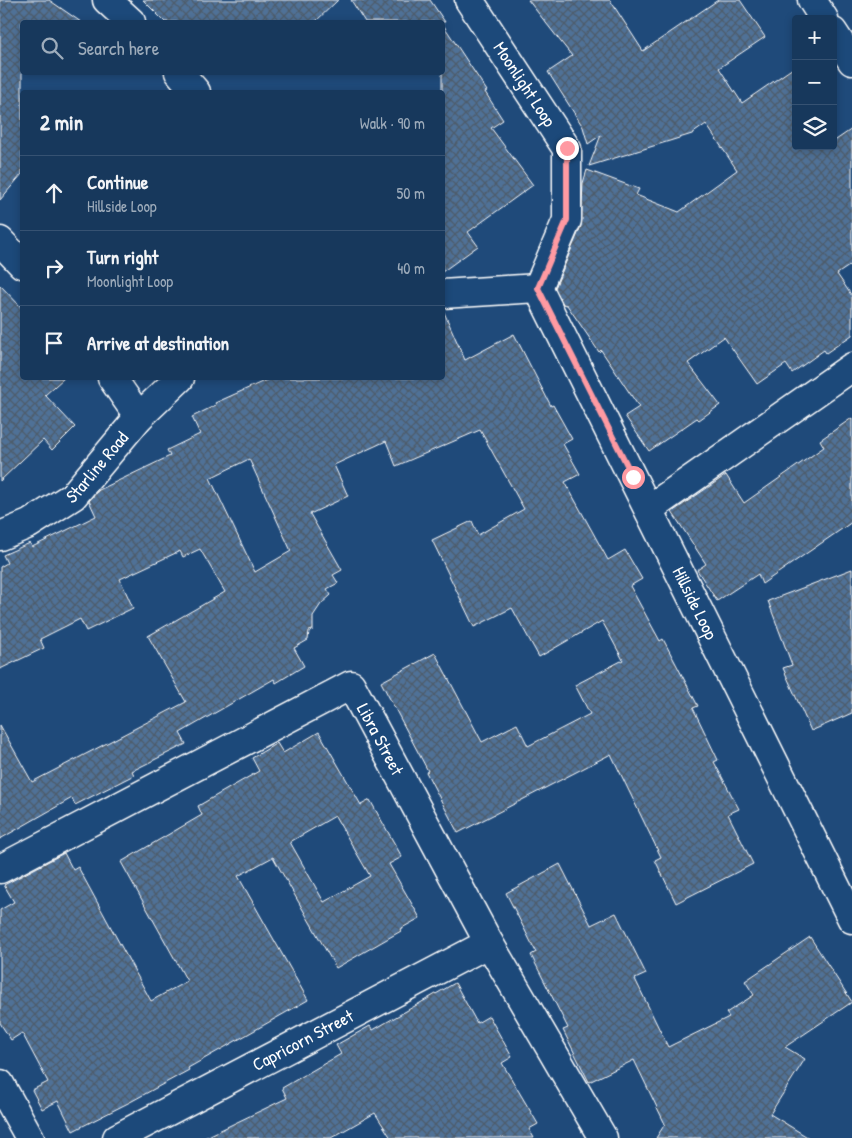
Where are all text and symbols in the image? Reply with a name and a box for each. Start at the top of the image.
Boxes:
map controls [792,15,837,150]
button: + [792,15,837,60]
search box [20,20,445,75]
icon: search [38,34,66,62]
text: Search here [78,35,159,61]
street label: Moonlight Loop [488,37,562,132]
button: − [792,60,837,105]
button: layers [792,105,837,150]
text: 2 min [40,108,83,137]
text: Walk · 90 m [360,112,425,134]
route end [556,137,579,160]
text: Continue [87,169,148,195]
icon: ahead [40,179,68,207]
text: 50 m [397,182,425,204]
text: Hillside Loop [87,195,157,217]
text: Turn right [87,244,158,270]
icon: right [40,254,68,282]
text: 40 m [397,257,425,279]
text: Moonlight Loop [87,270,173,292]
icon: arrive [40,329,68,357]
text: Arrive at destination [87,330,229,356]
street label: Starline Road [61,426,134,509]
route start [622,466,645,489]
street label: Hillside Loop [667,562,724,644]
street label: Libra Street [351,699,410,780]
street label: Capricorn Street [248,1003,358,1077]

